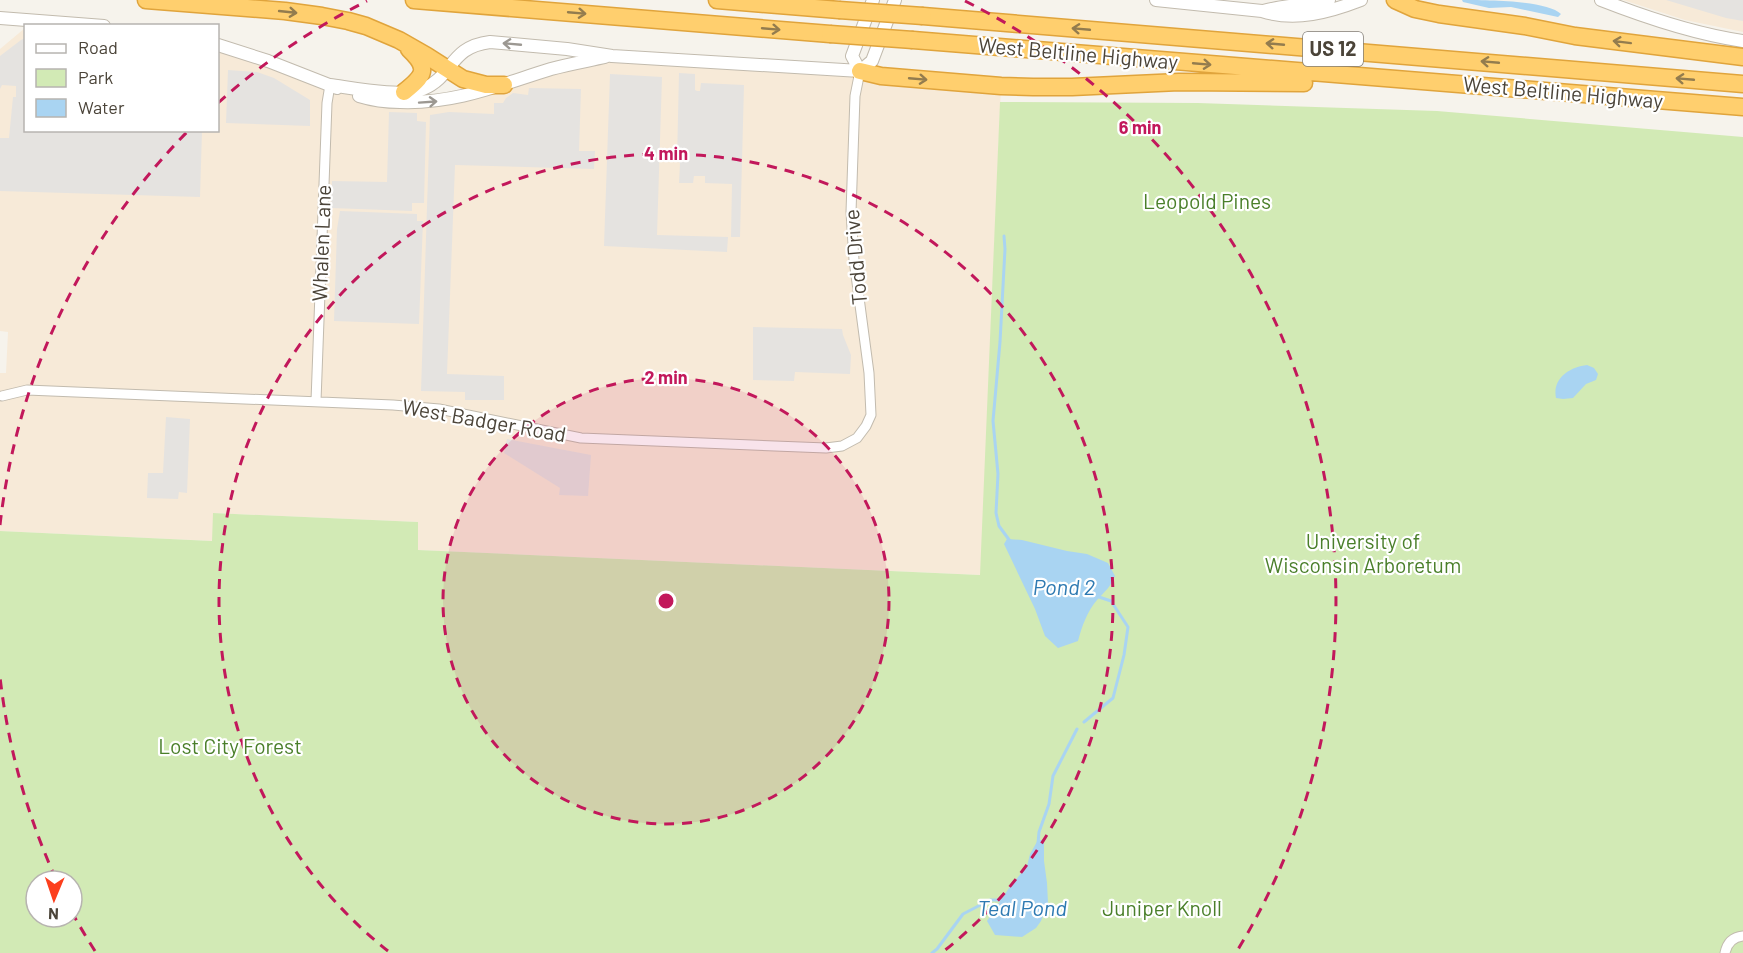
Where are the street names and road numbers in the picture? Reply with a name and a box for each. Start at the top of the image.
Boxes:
street label: West Beltline Highway [977,31,1179,74]
road number: US 12 [1303,32,1363,66]
street label: West Beltline Highway [1462,70,1664,113]
street label: Whalen Lane [306,184,335,302]
street label: Todd Drive [838,208,871,306]
street label: West Badger Road [400,393,568,446]

